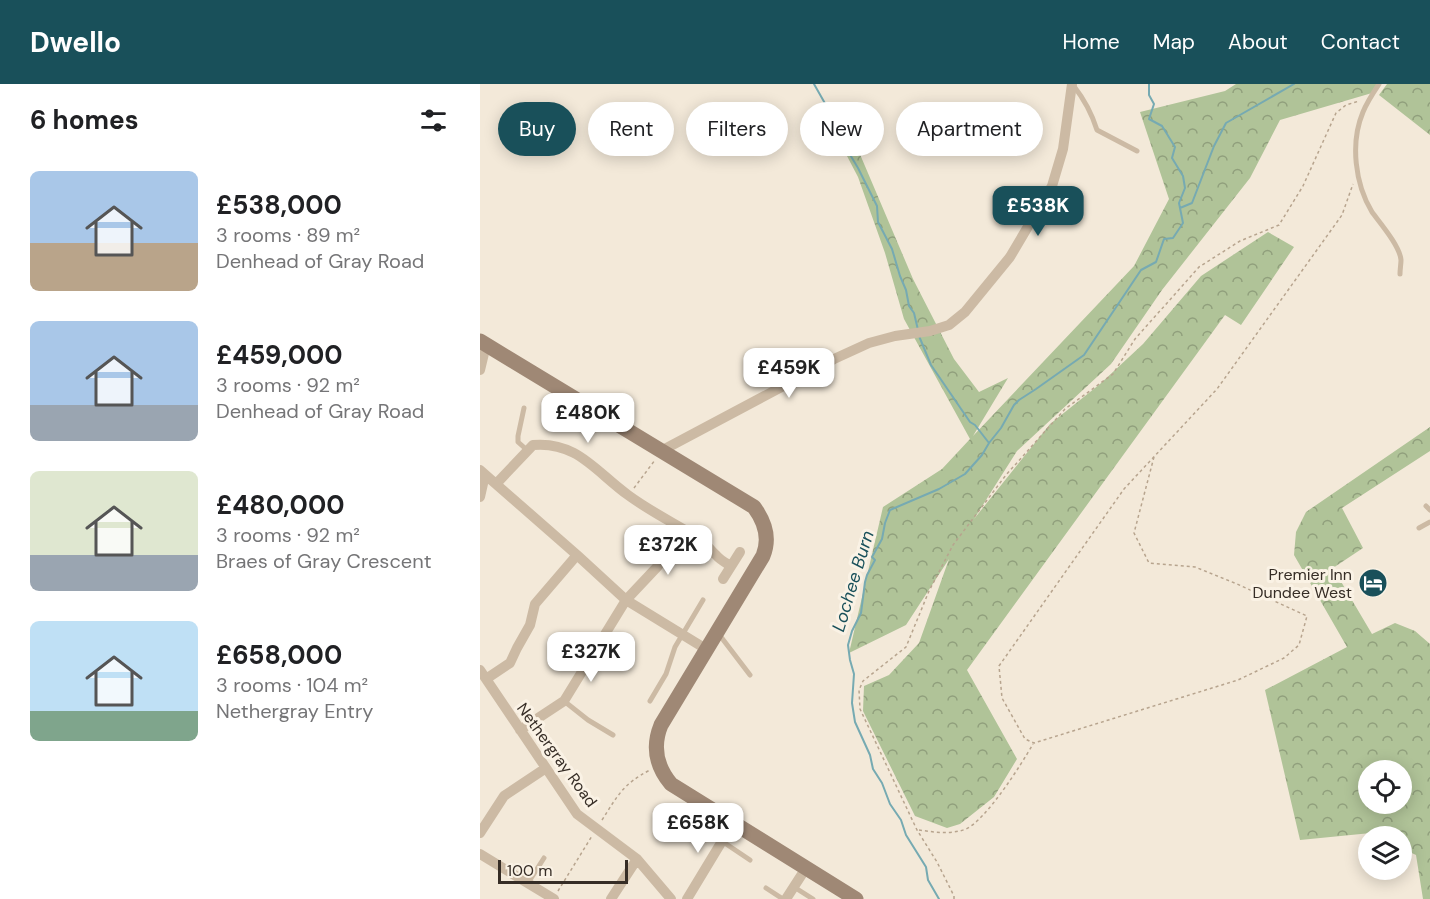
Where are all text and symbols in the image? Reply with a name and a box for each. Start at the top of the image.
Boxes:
text: Dwello [30,24,121,61]
text: Home [1062,28,1120,56]
text: Map [1153,28,1195,56]
text: About [1228,28,1288,56]
text: Contact [1321,28,1400,56]
chip: Buy [498,102,576,156]
chip: Rent [588,102,674,156]
chip: Filters [686,102,788,156]
chip: New [800,102,884,156]
chip: Apartment [896,102,1043,156]
text: 6 homes [30,103,138,137]
icon: filters [417,104,450,137]
pin: £538K [996,186,1080,237]
text: £538,000 [216,188,342,222]
text: £538K [1007,192,1069,218]
icon: home [78,195,150,267]
text: 3 rooms · 89 m² [216,222,360,248]
text: Denhead of Gray Road [216,248,424,274]
text: £459,000 [216,338,343,372]
icon: home [78,345,150,417]
pin: £459K [747,348,831,399]
text: £459K [757,354,821,380]
text: 3 rooms · 92 m² [216,372,360,398]
pin: £480K [546,393,630,444]
text: Denhead of Gray Road [216,398,424,424]
text: £480K [555,399,621,425]
text: £480,000 [216,488,345,522]
icon: home [78,495,150,567]
text: 3 rooms · 92 m² [216,522,360,548]
pin: £372K [626,525,710,576]
water label: Lochee Burn [826,528,880,634]
text: £372K [638,531,698,557]
text: Braes of Gray Crescent [216,548,432,574]
place label: Premier Inn Dundee West [1252,564,1352,603]
hotel icon: Premier Inn Dundee West [1357,567,1389,599]
pin: £327K [549,632,633,683]
text: £658,000 [216,638,342,672]
text: £327K [561,638,621,664]
icon: home [78,645,150,717]
text: 3 rooms · 104 m² [216,672,368,698]
text: Nethergray Entry [216,698,373,724]
street label: Nethergray Road [512,699,602,811]
map controls [1358,760,1412,880]
button: locate [1358,760,1412,814]
pin: £658K [656,803,740,854]
text: £658K [667,809,729,835]
button: layers [1358,826,1412,880]
scale bar [498,857,628,884]
text: 100 m [507,860,552,881]

